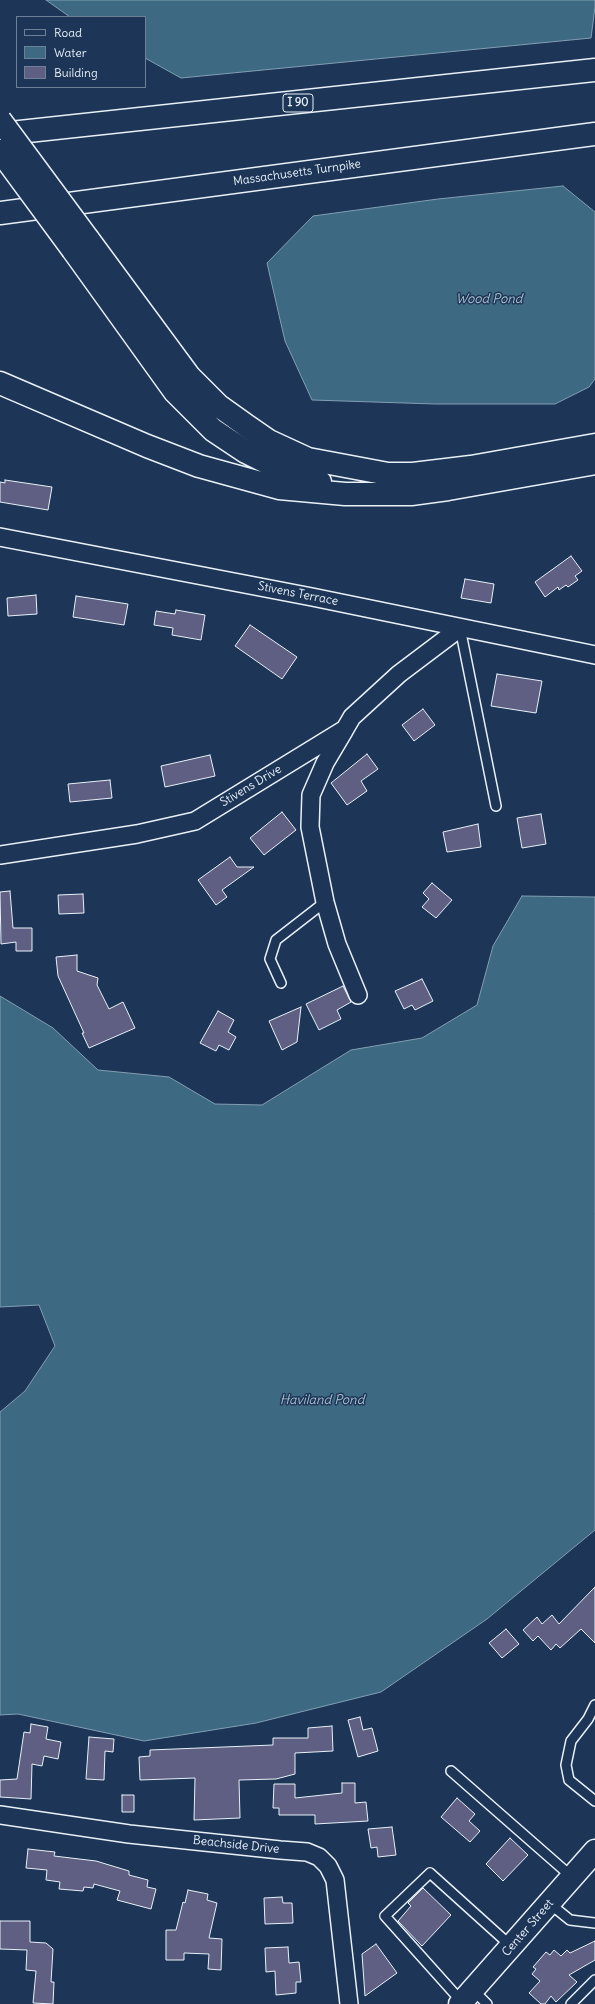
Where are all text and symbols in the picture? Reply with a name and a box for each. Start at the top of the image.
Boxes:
legend [16,16,146,88]
text: Road [54,25,82,40]
text: Water [54,45,87,60]
text: Building [54,65,98,80]
road number: I 90 [283,94,313,112]
street label: Massachusetts Turnpike [232,157,362,189]
water label: Wood Pond [456,291,522,307]
street label: Stivens Terrace [257,579,339,609]
street label: Stivens Drive [218,762,284,810]
water label: Haviland Pond [280,1392,364,1408]
street label: Beachside Drive [192,1833,280,1857]
street label: Center Street [499,1896,557,1960]

